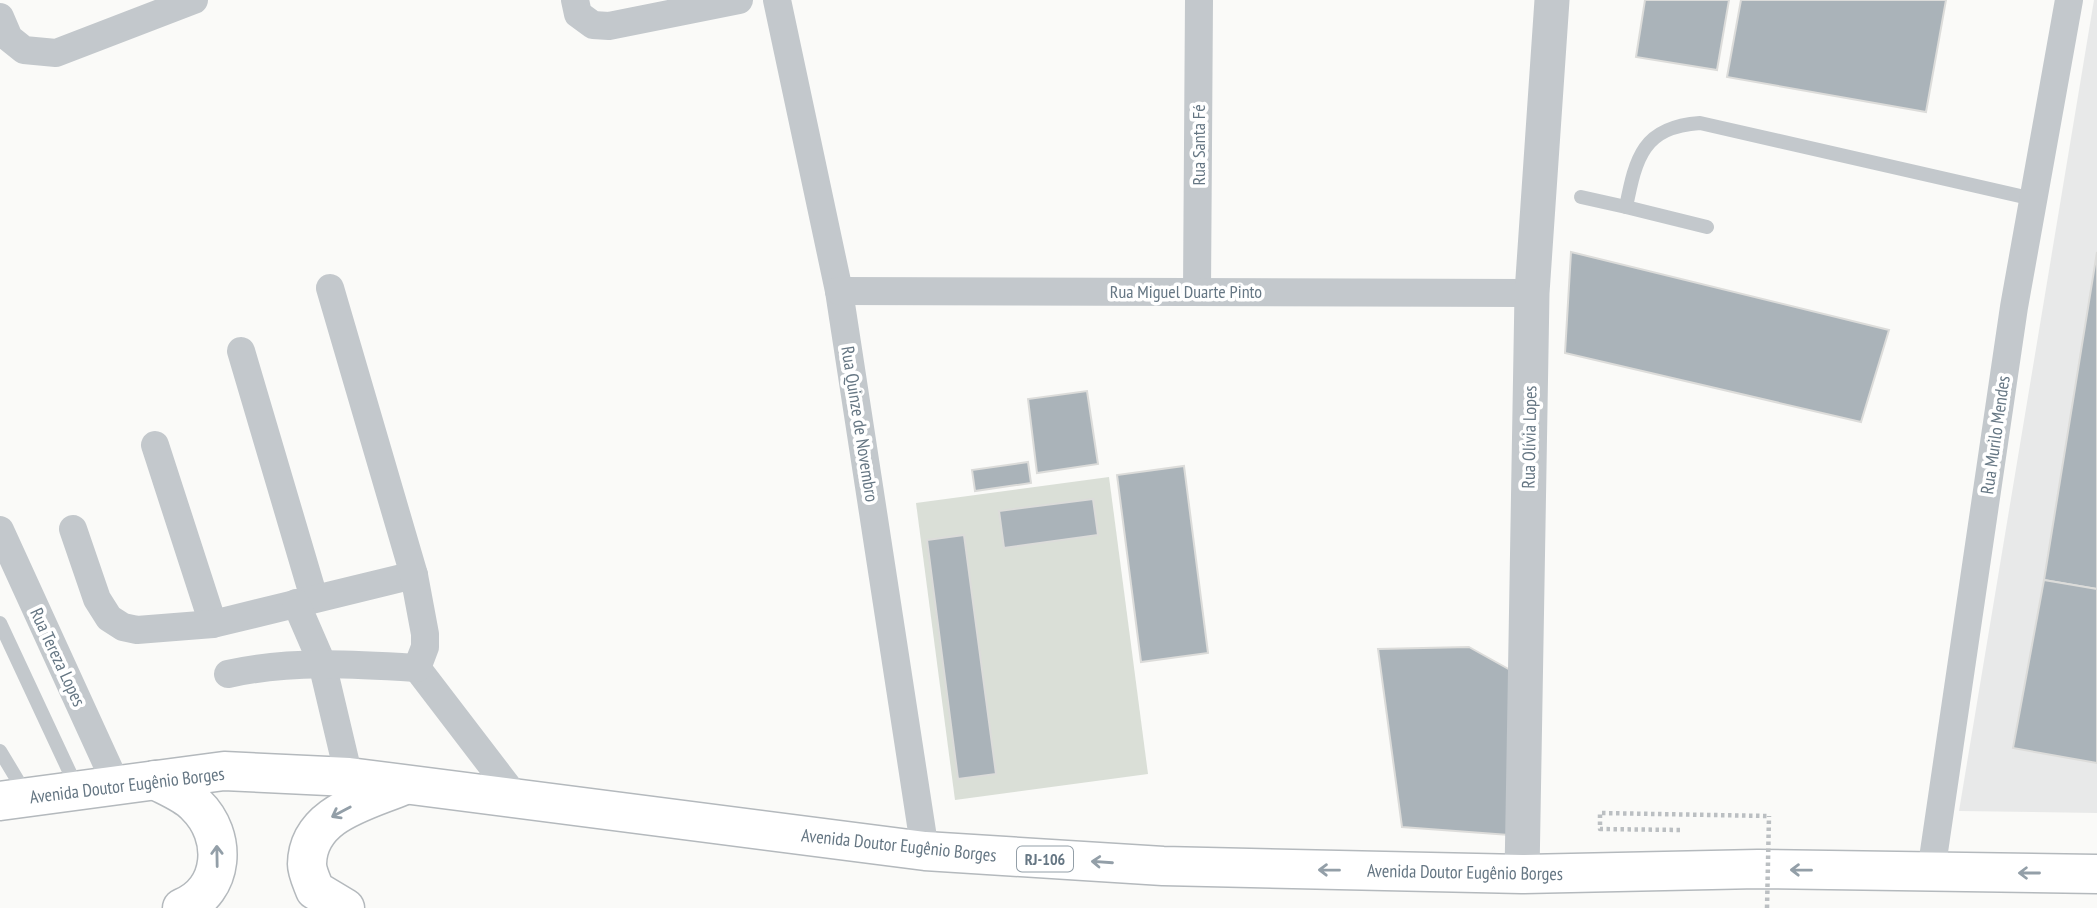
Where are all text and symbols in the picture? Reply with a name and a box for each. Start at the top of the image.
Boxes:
street label: Rua Santa Fé [1187,104,1210,186]
street label: Rua Miguel Duarte Pinto [1110,280,1262,303]
street label: Rua Quinze de Novembro [836,344,884,504]
street label: Rua Murilo Mendes [1975,374,2015,496]
street label: Rua Olívia Lopes [1517,385,1541,489]
street label: Rua Tereza Lopes [25,604,91,710]
street label: Avenida Doutor Eugênio Borges [28,762,226,808]
one-way arrow [331,806,352,820]
street label: Avenida Doutor Eugênio Borges [800,823,998,867]
one-way arrow [210,845,224,868]
road number: RJ-106 [1017,846,1073,872]
one-way arrow [1090,856,1113,869]
street label: Avenida Doutor Eugênio Borges [1367,859,1563,885]
one-way arrow [1790,863,1813,877]
one-way arrow [1318,864,1341,877]
one-way arrow [2018,866,2041,880]

